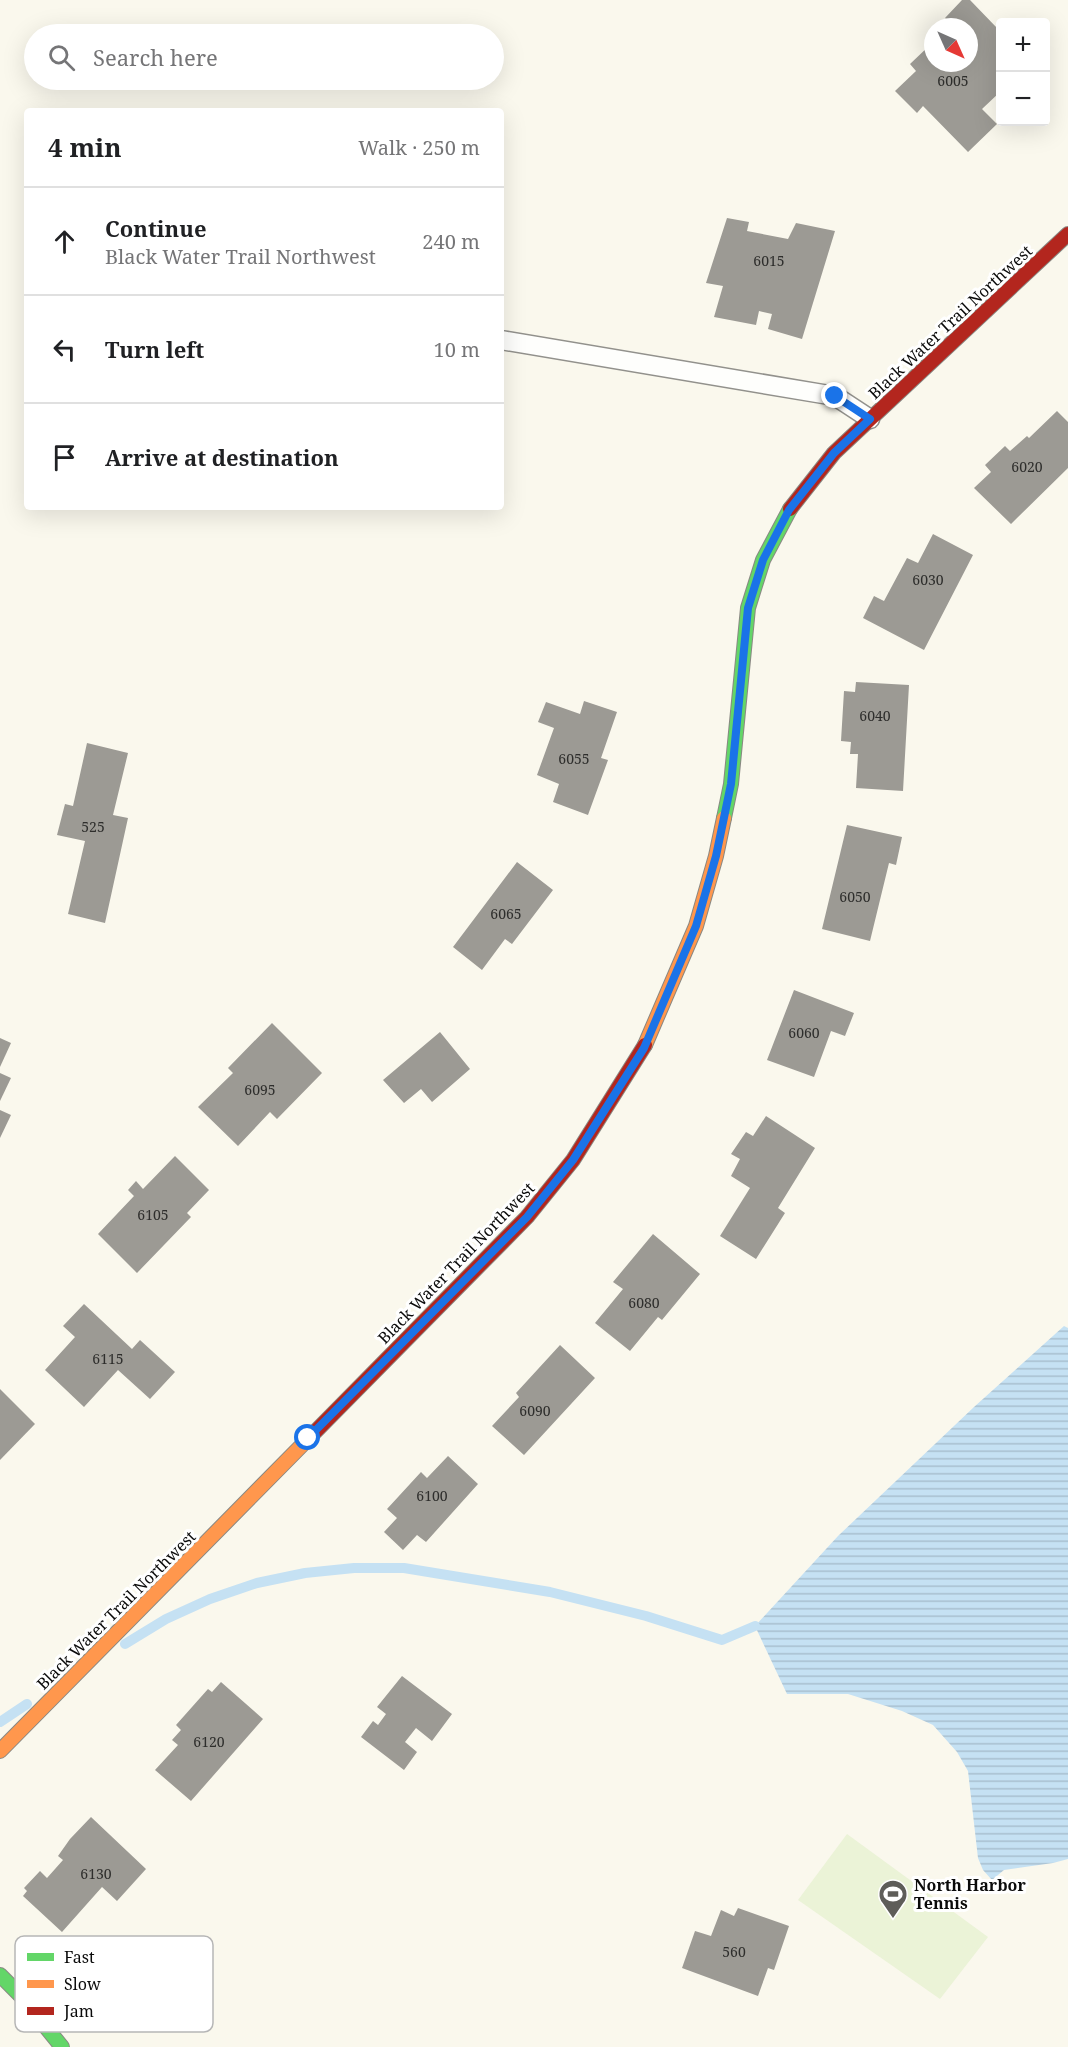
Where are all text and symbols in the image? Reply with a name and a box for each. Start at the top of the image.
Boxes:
north arrow [924,18,978,72]
map controls [996,18,1050,126]
button: + [996,18,1050,72]
search box [24,24,504,90]
icon: search [45,41,78,74]
text: Search here [93,42,218,72]
house number: 6005 [937,71,969,90]
button: − [996,72,1050,126]
text: 4 min [48,129,122,165]
text: Walk · 250 m [358,134,480,161]
text: Continue [105,213,207,243]
icon: ahead [48,225,81,258]
text: 240 m [422,228,480,255]
street label: Black Water Trail Northwest [863,240,1037,404]
text: Black Water Trail Northwest [105,243,376,270]
house number: 6015 [753,251,785,270]
icon: left [48,333,81,366]
text: Turn left [105,334,204,364]
text: 10 m [434,336,480,363]
route end [821,382,847,408]
icon: arrive [48,441,81,474]
text: Arrive at destination [105,442,339,472]
house number: 6020 [1011,457,1043,476]
house number: 6030 [912,570,944,589]
house number: 6040 [859,706,891,725]
house number: 6055 [558,749,590,768]
house number: 525 [81,817,105,836]
house number: 6050 [839,887,871,906]
house number: 6065 [490,904,522,923]
house number: 6060 [788,1023,820,1042]
house number: 6095 [244,1080,276,1099]
street label: Black Water Trail Northwest [373,1177,539,1349]
house number: 6105 [137,1205,169,1224]
house number: 6080 [628,1293,660,1312]
house number: 6115 [92,1349,124,1368]
house number: 6090 [519,1401,551,1420]
route start [294,1424,320,1450]
house number: 6100 [416,1486,448,1505]
street label: Black Water Trail Northwest [32,1525,201,1694]
house number: 6120 [193,1732,225,1751]
house number: 6130 [80,1864,112,1883]
place label: North Harbor Tennis [914,1874,1026,1914]
sports icon: North Harbor Tennis [877,1878,909,1920]
legend [15,1936,213,2032]
house number: 560 [722,1942,746,1961]
text: Fast [64,1946,95,1968]
text: Slow [64,1973,101,1995]
text: Jam [63,2000,94,2022]

